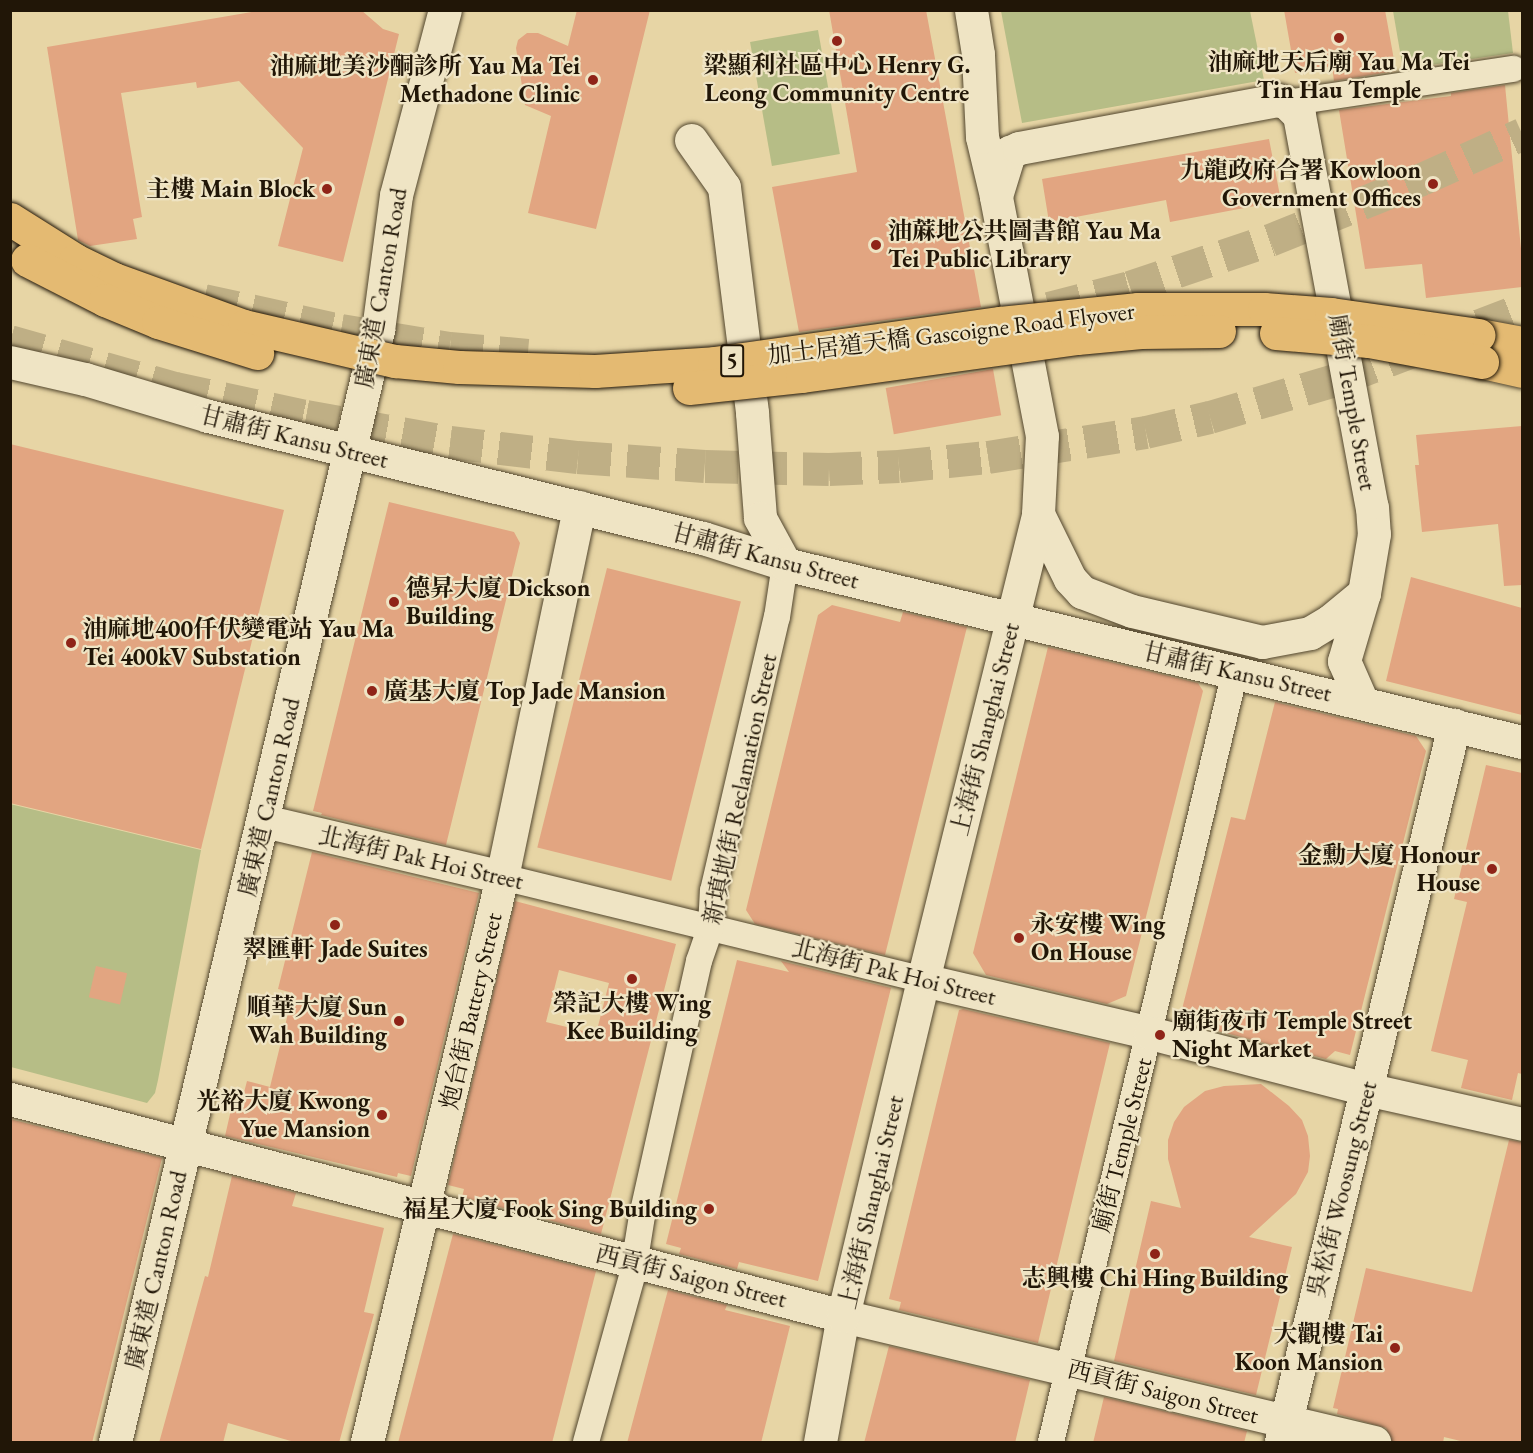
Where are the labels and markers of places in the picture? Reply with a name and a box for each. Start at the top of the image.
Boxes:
marker: 油麻地天后廟 Yau Ma Tei Tin Hau Temple [1332,31,1346,45]
marker: 梁顯利社區中心 Henry G. Leong Community Centre [830,34,844,48]
place label: 油麻地天后廟 Yau Ma Tei Tin Hau Temple [1208,48,1470,104]
place label: 梁顯利社區中心 Henry G. Leong Community Centre [704,51,970,107]
place label: 油麻地美沙酮診所 Yau Ma Tei Methadone Clinic [270,52,580,108]
marker: 油麻地美沙酮診所 Yau Ma Tei Methadone Clinic [584,71,602,89]
place label: 九龍政府合署 Kowloon Government Offices [1180,156,1421,212]
place label: 主樓 Main Block [147,175,315,203]
marker: 九龍政府合署 Kowloon Government Offices [1426,177,1440,191]
marker: 主樓 Main Block [320,182,334,196]
place label: 油蔴地公共圖書館 Yau Ma Tei Public Library [888,217,1161,273]
marker: 油蔴地公共圖書館 Yau Ma Tei Public Library [869,238,883,252]
place label: 德昇大廈 Dickson Building [406,574,590,630]
marker: 德昇大廈 Dickson Building [387,595,401,609]
place label: 油麻地400仟伏變電站 Yau Ma Tei 400kV Substation [83,615,394,671]
marker: 油麻地400仟伏變電站 Yau Ma Tei 400kV Substation [64,636,78,650]
place label: 廣基大廈 Top Jade Mansion [384,677,666,705]
marker: 廣基大廈 Top Jade Mansion [365,684,379,698]
place label: 金勳大廈 Honour House [1298,841,1480,897]
marker: 金勳大廈 Honour House [1485,862,1499,876]
place label: 永安樓 Wing On House [1031,910,1165,966]
marker: 翠匯軒 Jade Suites [328,918,342,932]
marker: 永安樓 Wing On House [1012,931,1026,945]
place label: 翠匯軒 Jade Suites [242,935,428,963]
marker: 榮記大樓 Wing Kee Building [625,972,639,986]
place label: 榮記大樓 Wing Kee Building [553,989,711,1045]
place label: 順華大廈 Sun Wah Building [247,993,387,1049]
place label: 廟街夜市 Temple Street Night Market [1172,1007,1412,1063]
marker: 順華大廈 Sun Wah Building [392,1014,406,1028]
marker: 廟街夜市 Temple Street Night Market [1153,1028,1167,1042]
place label: 光裕大廈 Kwong Yue Mansion [196,1087,370,1143]
marker: 光裕大廈 Kwong Yue Mansion [375,1108,389,1122]
place label: 福星大廈 Fook Sing Building [402,1195,697,1223]
marker: 福星大廈 Fook Sing Building [702,1202,716,1216]
marker: 志興樓 Chi Hing Building [1148,1247,1162,1261]
place label: 志興樓 Chi Hing Building [1022,1264,1288,1292]
place label: 大觀樓 Tai Koon Mansion [1235,1320,1383,1376]
marker: 大觀樓 Tai Koon Mansion [1388,1341,1402,1355]

